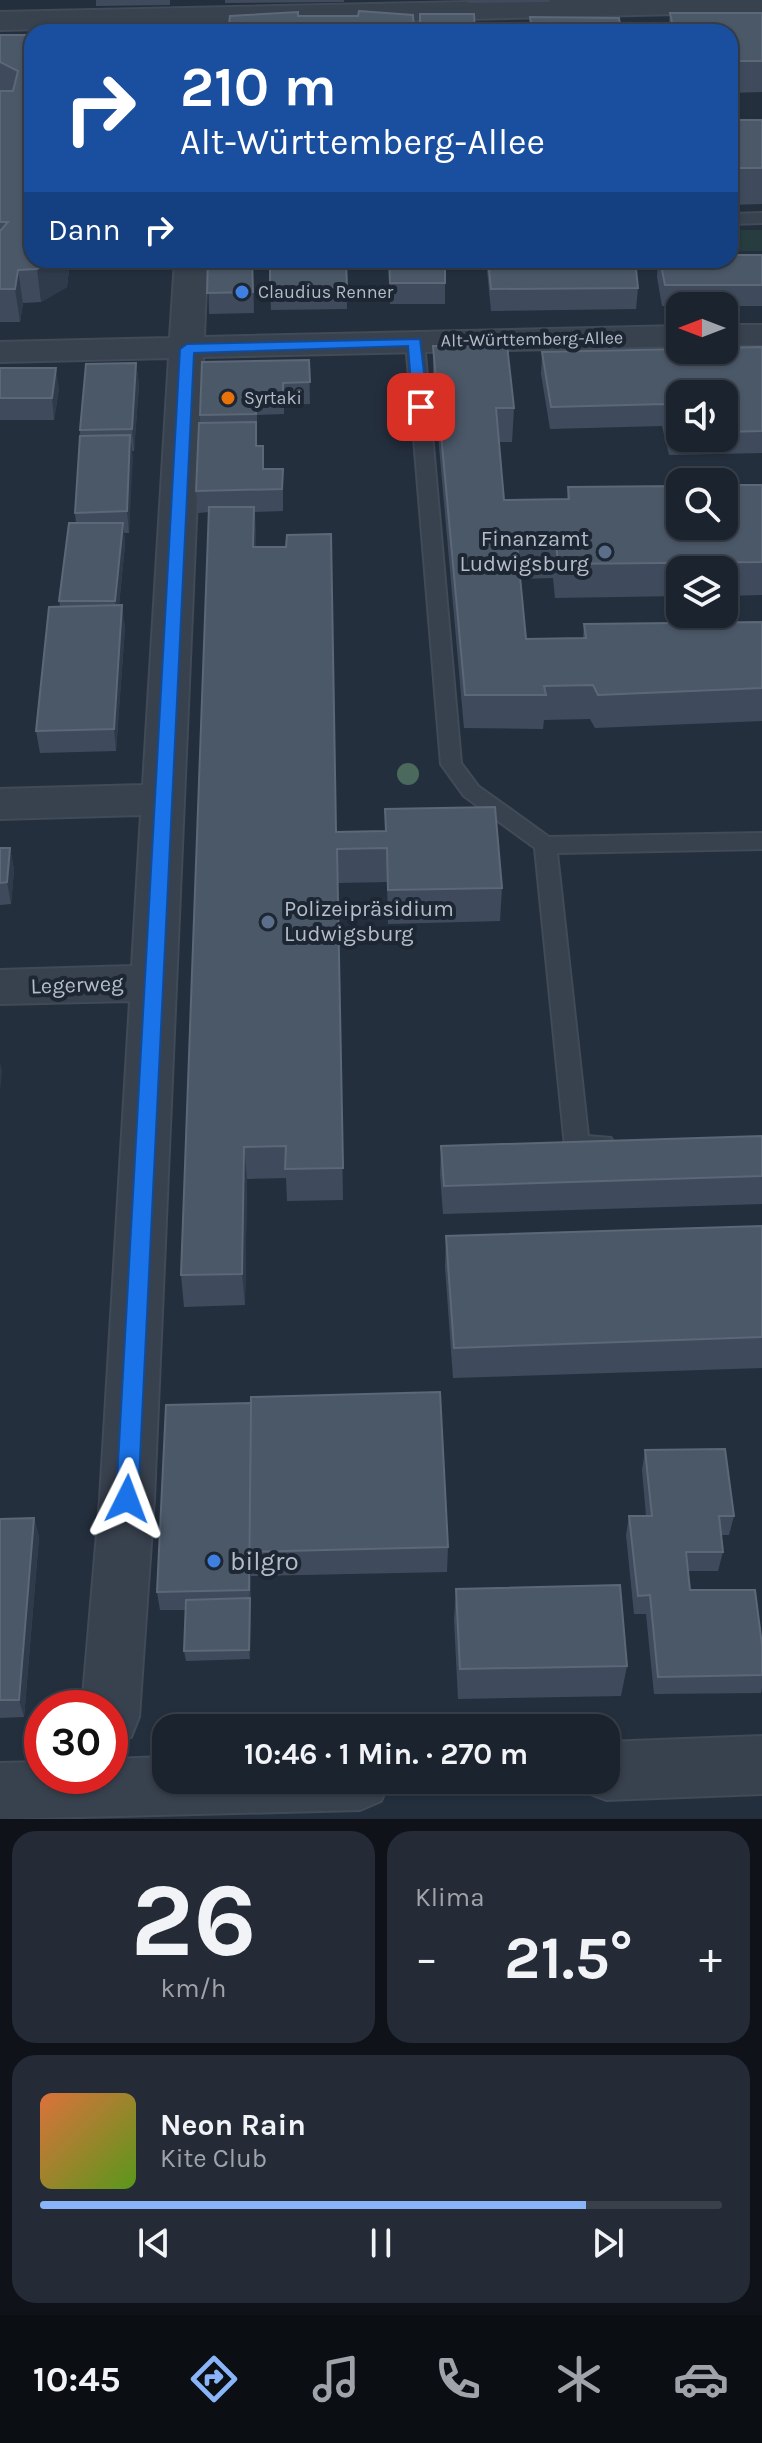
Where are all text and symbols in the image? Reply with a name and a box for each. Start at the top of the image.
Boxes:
text: 210 m [180,54,337,119]
icon: right [48,56,152,160]
text: Alt-Württemberg-Allee [180,121,545,163]
icon: right [137,208,181,252]
text: Dann [48,212,121,248]
place label: Claudius Renner [258,281,394,303]
marker: Claudius Renner [233,283,251,301]
north arrow [666,292,738,364]
map controls [666,292,738,628]
street label: Alt-Württemberg-Allee [441,326,623,352]
pin [387,373,455,441]
button: sound [666,380,738,452]
icon: arrive [399,385,443,429]
place label: Syrtaki [244,387,302,409]
marker: Syrtaki [219,389,237,407]
button: search [666,468,738,540]
place label: Finanzamt Ludwigsburg [460,526,590,577]
marker: Finanzamt Ludwigsburg [596,543,614,561]
button: layers [666,556,738,628]
place label: Polizeipräsidium Ludwigsburg [284,896,454,947]
marker: Polizeipräsidium Ludwigsburg [259,913,277,931]
street label: Legerweg [30,970,124,1000]
position arrow [85,1457,169,1541]
place label: bilgro [230,1546,299,1577]
marker: bilgro [205,1552,223,1570]
speed limit sign: 30 [24,1690,128,1794]
text: 10:46 · 1 Min. · 270 m [244,1736,528,1772]
text: 26 [130,1860,257,1981]
text: Klima [415,1882,484,1913]
text: 21.5° [504,1923,633,1993]
text: − [415,1933,438,1984]
text: + [699,1933,722,1984]
text: km/h [161,1973,226,2004]
text: Neon Rain [160,2107,306,2143]
text: Kite Club [160,2143,267,2174]
icon: previous [132,2221,176,2265]
icon: pause [359,2221,403,2265]
icon: next [586,2221,630,2265]
icon: directions [186,2351,242,2407]
icon: music [308,2351,364,2407]
icon: phone [430,2351,486,2407]
icon: climate [551,2351,607,2407]
icon: car [673,2351,729,2407]
text: 10:45 [33,2358,121,2400]

